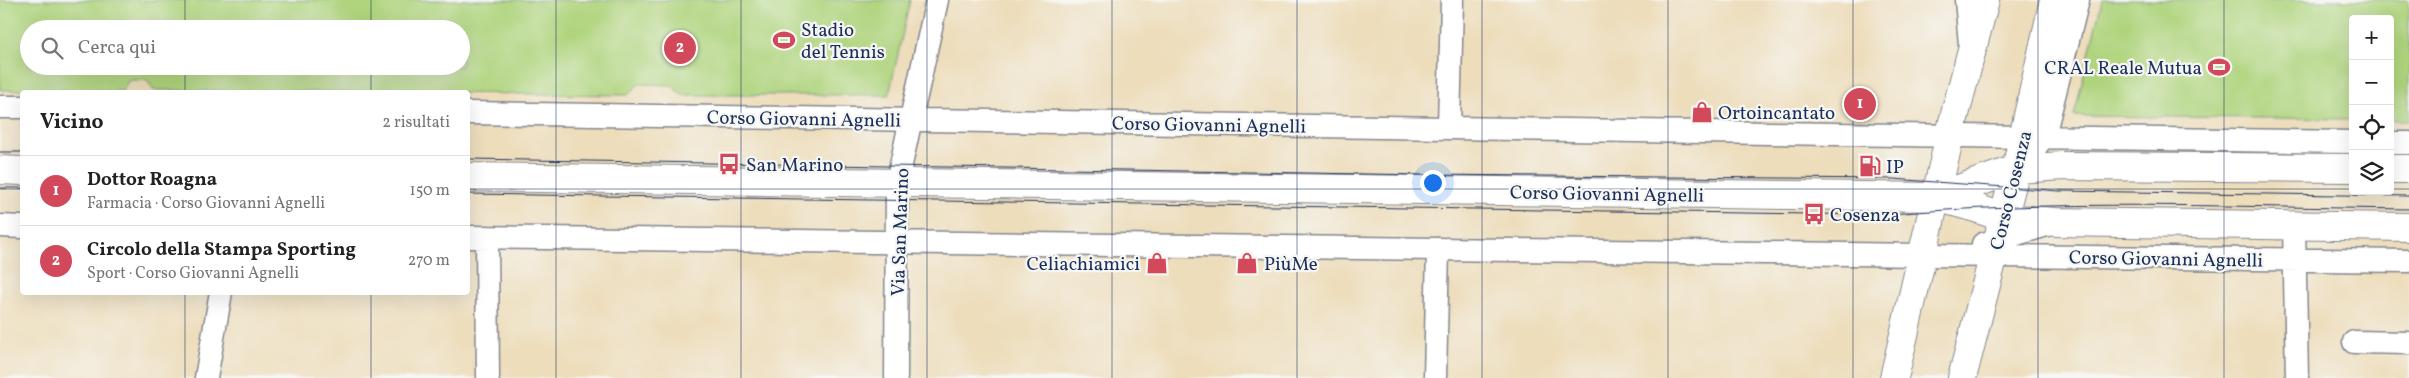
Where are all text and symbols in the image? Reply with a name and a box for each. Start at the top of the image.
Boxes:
map controls [2349,15,2394,195]
button: + [2349,15,2394,60]
place label: Stadio del Tennis [801,18,885,66]
search box [20,20,470,75]
sports icon: Stadio del Tennis [771,27,797,53]
pin: 2 [664,29,696,67]
icon: search [38,34,66,62]
text: Cerca qui [78,35,156,61]
sports icon: CRAL Reale Mutua [2206,54,2232,80]
place label: CRAL Reale Mutua [2044,56,2202,82]
button: − [2349,60,2394,105]
pin: 1 [1844,85,1876,123]
shop icon: Ortoincantato [1689,99,1715,125]
place label: Ortoincantato [1718,101,1835,127]
street label: Corso Giovanni Agnelli [707,105,902,135]
button: locate [2349,105,2394,150]
text: Vicino [40,108,104,137]
street label: Corso Giovanni Agnelli [1112,111,1307,141]
text: 2 risultati [382,112,450,134]
street label: Corso Cosenza [1985,128,2039,253]
button: layers [2349,150,2394,195]
bus stop icon: San Marino [716,151,742,177]
place label: San Marino [746,153,843,179]
fuel station icon: IP [1857,153,1883,179]
place label: IP [1886,155,1904,181]
text: Dottor Roagna [87,167,217,193]
street label: Via San Marino [886,167,916,297]
your location [1420,170,1446,196]
text: 1 [53,180,59,202]
text: 150 m [409,180,450,202]
street label: Corso Giovanni Agnelli [1510,180,1705,210]
text: Farmacia · Corso Giovanni Agnelli [87,193,325,215]
bus stop icon: Cosenza [1801,201,1827,227]
place label: Cosenza [1830,203,1900,229]
text: Circolo della Stampa Sporting [87,237,356,263]
street label: Corso Giovanni Agnelli [2069,245,2264,275]
text: 2 [52,250,60,272]
text: 270 m [408,250,450,272]
shop icon: Celiachiamici [1144,250,1170,276]
shop icon: PiùMe [1234,250,1260,276]
place label: Celiachiamici [1026,252,1140,278]
place label: PiùMe [1264,252,1318,278]
text: Sport · Corso Giovanni Agnelli [87,263,299,285]

